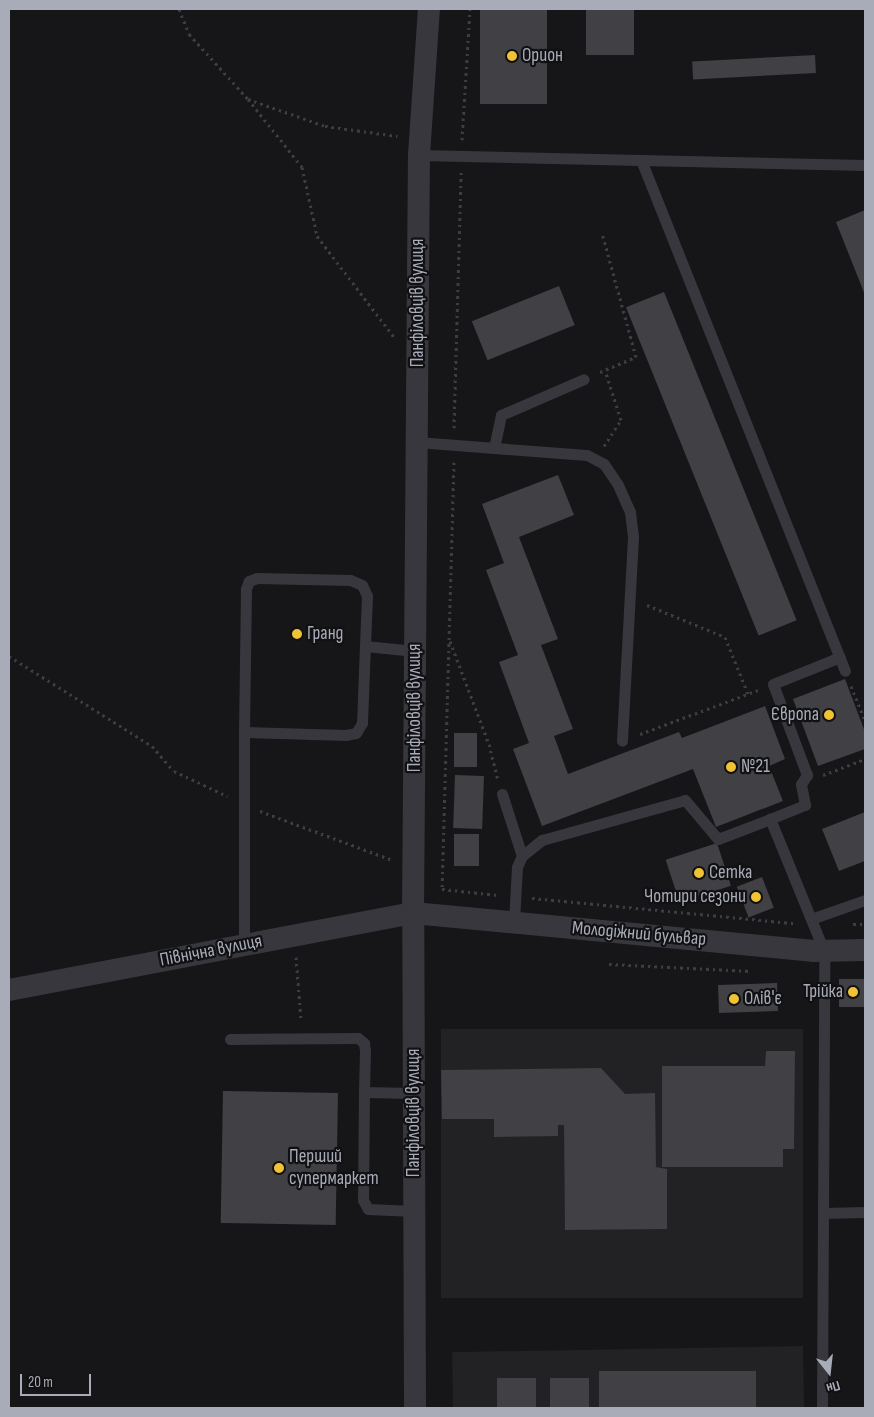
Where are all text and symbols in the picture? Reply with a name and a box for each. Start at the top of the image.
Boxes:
place label: Орион [522,45,563,67]
marker: Орион [506,50,518,62]
street label: Панфіловців вулиця [407,239,429,367]
place label: Гранд [307,623,343,645]
marker: Гранд [291,628,303,640]
street label: Панфіловців вулиця [404,644,426,772]
place label: Європа [771,704,819,726]
marker: Європа [823,709,835,721]
place label: №21 [741,756,770,778]
marker: №21 [725,761,737,773]
place label: Сетка [709,862,752,884]
marker: Сетка [693,867,705,879]
place label: Чотири сезони [644,886,746,908]
marker: Чотири сезони [750,891,762,903]
street label: Молодіжний бульвар [571,917,707,951]
street label: Північна вулиця [158,930,264,972]
place label: Трійка [803,981,843,1003]
marker: Трійка [847,986,859,998]
place label: Олів'є [744,988,782,1010]
marker: Олів'є [728,993,740,1005]
street label: Панфіловців вулиця [403,1049,425,1177]
place label: Перший супермаркет [289,1146,379,1190]
marker: Перший супермаркет [273,1162,285,1174]
north arrow [804,1347,854,1397]
scale bar [22,1364,94,1396]
text: 20 m [28,1373,53,1392]
text: Пн [824,1377,842,1397]

